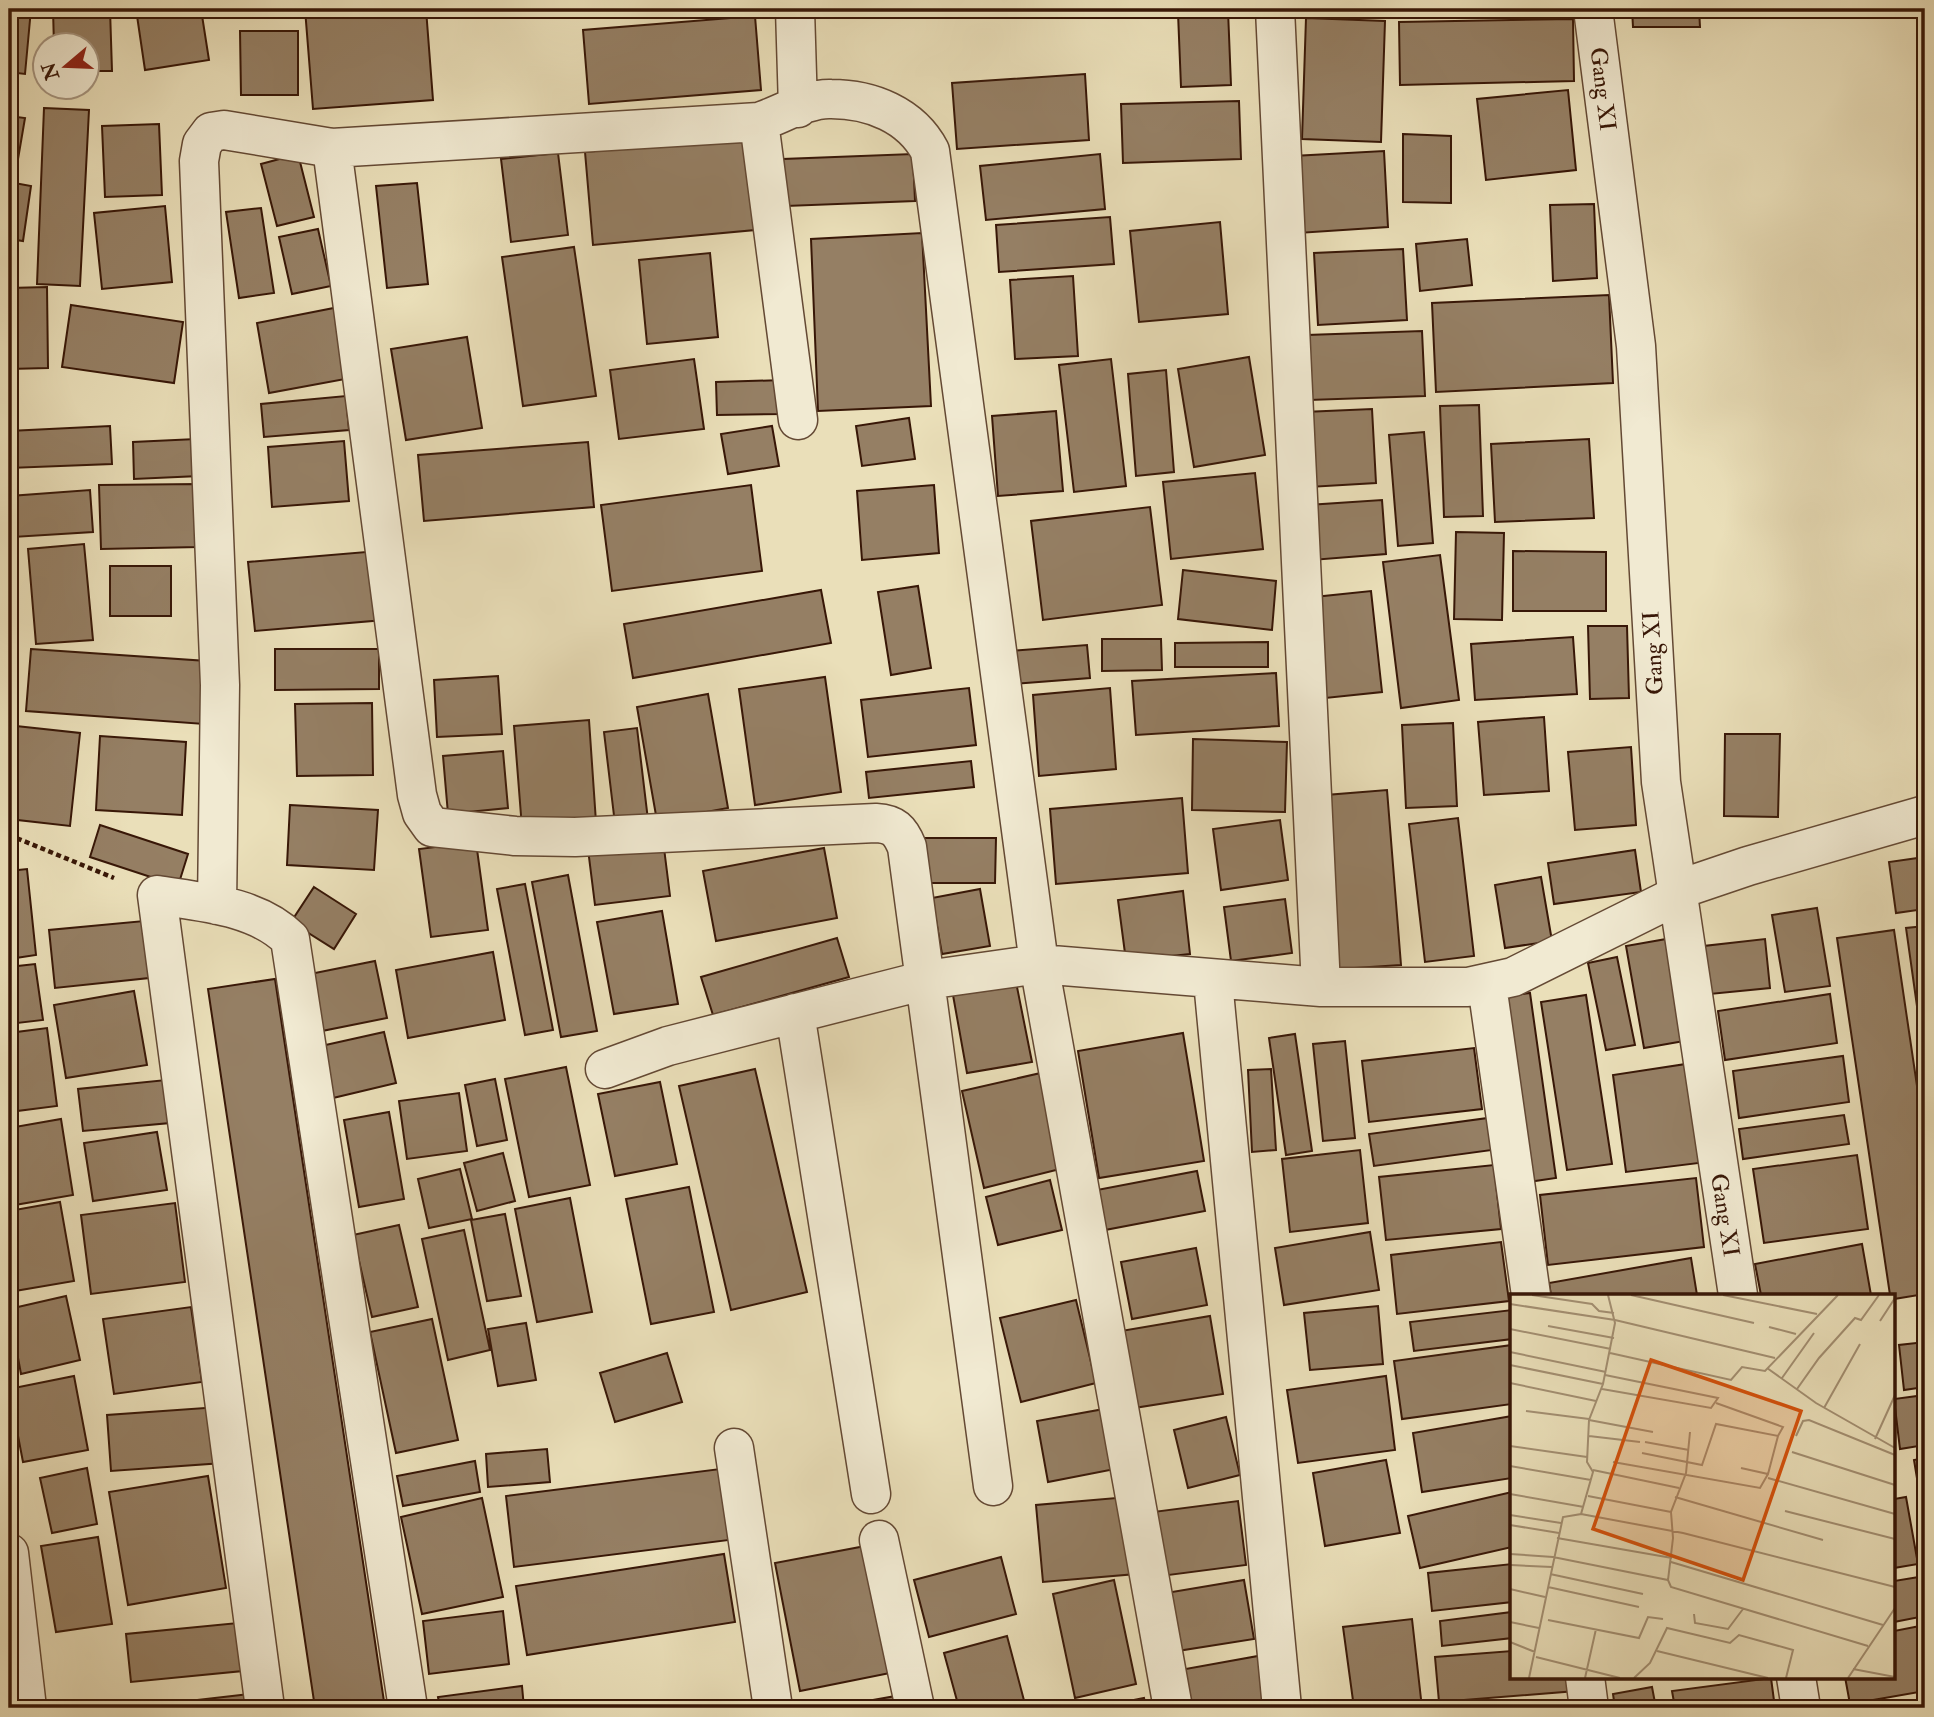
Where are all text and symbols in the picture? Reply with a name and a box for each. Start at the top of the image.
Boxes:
north arrow [32,32,102,102]
street label: Gang XI [1583,46,1623,132]
text: N [36,58,65,84]
street label: Gang XI [1636,610,1670,696]
street label: Gang XI [1704,1171,1746,1259]
inset map [1510,1294,1896,1678]

